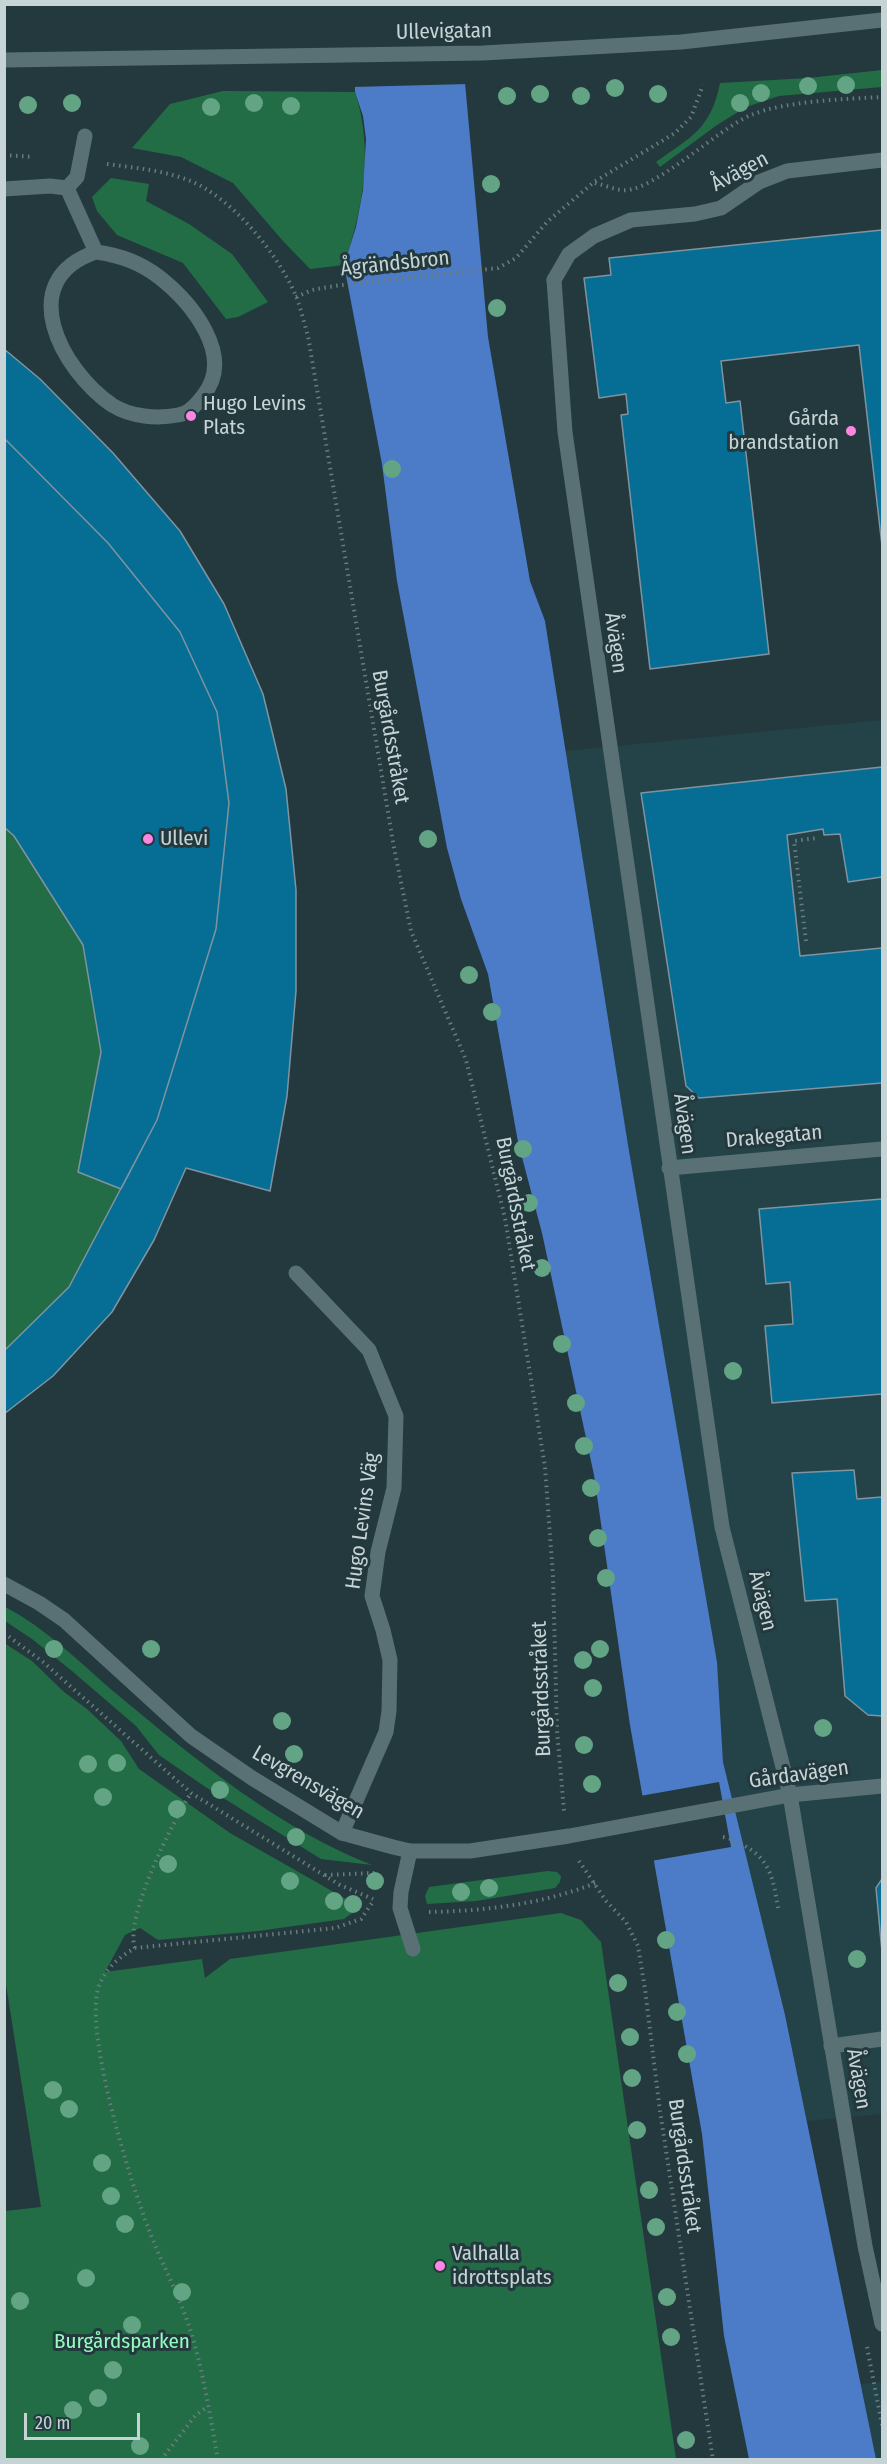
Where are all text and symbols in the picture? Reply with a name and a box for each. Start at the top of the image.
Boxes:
street label: Ullevigatan [396,19,492,45]
street label: Åvägen [707,147,773,197]
street label: Ågrändsbron [339,246,451,282]
place label: Hugo Levins Plats [203,391,306,441]
place label: Gårda brandstation [728,406,839,456]
marker: Hugo Levins Plats [184,409,198,423]
marker: Gårda brandstation [844,424,858,438]
street label: Åvägen [598,611,632,675]
street label: Burgårdsstråket [366,668,414,806]
place label: Ullevi [160,826,208,852]
marker: Ullevi [141,832,155,846]
street label: Åvägen [667,1092,701,1156]
street label: Drakegatan [725,1120,823,1154]
street label: Burgårdsstråket [490,1135,540,1273]
street label: Hugo Levins Väg [341,1451,385,1591]
street label: Åvägen [742,1568,782,1634]
street label: Burgårdsstråket [527,1621,557,1757]
street label: Levgrensvägen [247,1741,369,1825]
street label: Gårdavägen [748,1756,850,1794]
street label: Åvägen [840,2047,876,2111]
street label: Burgårdsstråket [662,2097,706,2235]
place label: Valhalla idrottsplats [452,2241,552,2291]
marker: Valhalla idrottsplats [433,2259,447,2273]
park label: Burgårdsparken [54,2329,190,2355]
scale bar [27,2401,142,2439]
text: 20 m [35,2412,70,2434]

